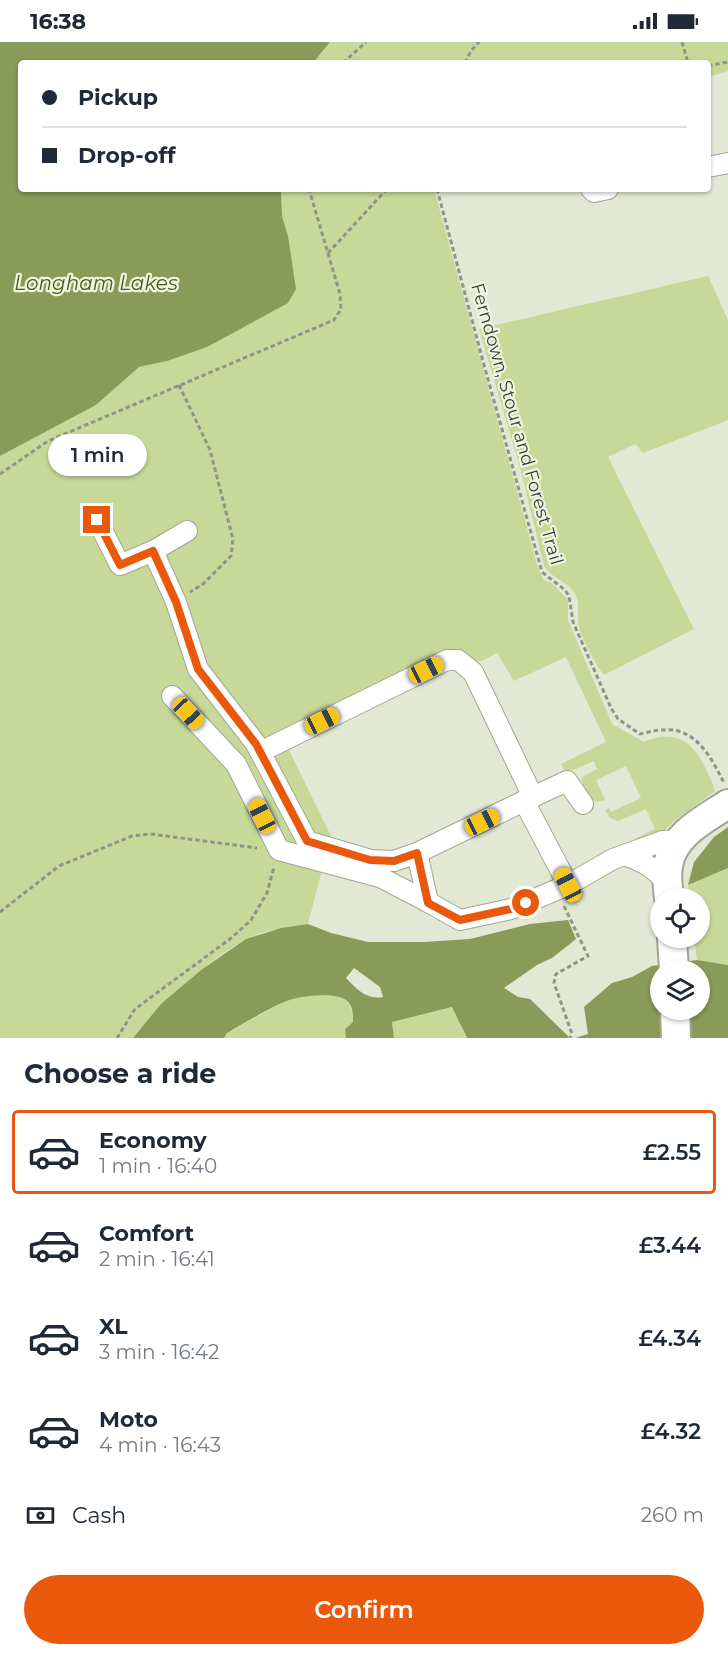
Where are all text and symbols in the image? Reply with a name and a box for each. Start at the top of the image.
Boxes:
text: 16:38 [30,8,86,35]
text: Pickup [78,84,158,111]
text: Drop-off [78,142,176,169]
water label: Longham Lakes [14,271,178,295]
street label: Ferndown, Stour and Forest Trail [466,281,568,567]
callout: 1 min [48,433,146,475]
text: 1 min [71,443,124,467]
route end [83,506,110,533]
car [406,654,446,686]
car [169,694,207,732]
car [302,705,342,737]
car [246,796,278,836]
car [462,806,502,838]
car [552,865,584,905]
map controls [650,888,710,1020]
button: locate [650,888,710,948]
route start [512,889,539,916]
button: layers [650,960,710,1020]
text: Choose a ride [24,1057,216,1090]
icon: car [27,1125,81,1179]
text: Economy [99,1127,207,1154]
text: £2.55 [643,1139,701,1166]
text: 1 min · 16:40 [99,1154,217,1178]
icon: car [27,1218,81,1272]
text: Comfort [99,1220,194,1247]
text: £3.44 [639,1232,701,1259]
text: 2 min · 16:41 [99,1247,215,1271]
icon: car [27,1311,81,1365]
text: XL [99,1313,128,1340]
text: £4.34 [638,1325,701,1352]
text: 3 min · 16:42 [99,1340,219,1364]
icon: car [27,1404,81,1458]
text: Moto [99,1406,158,1433]
text: £4.32 [641,1418,701,1445]
text: 4 min · 16:43 [99,1433,221,1457]
icon: cash [24,1499,57,1532]
text: Cash [72,1502,126,1529]
text: 260 m [641,1503,704,1527]
button: Confirm [24,1575,704,1644]

